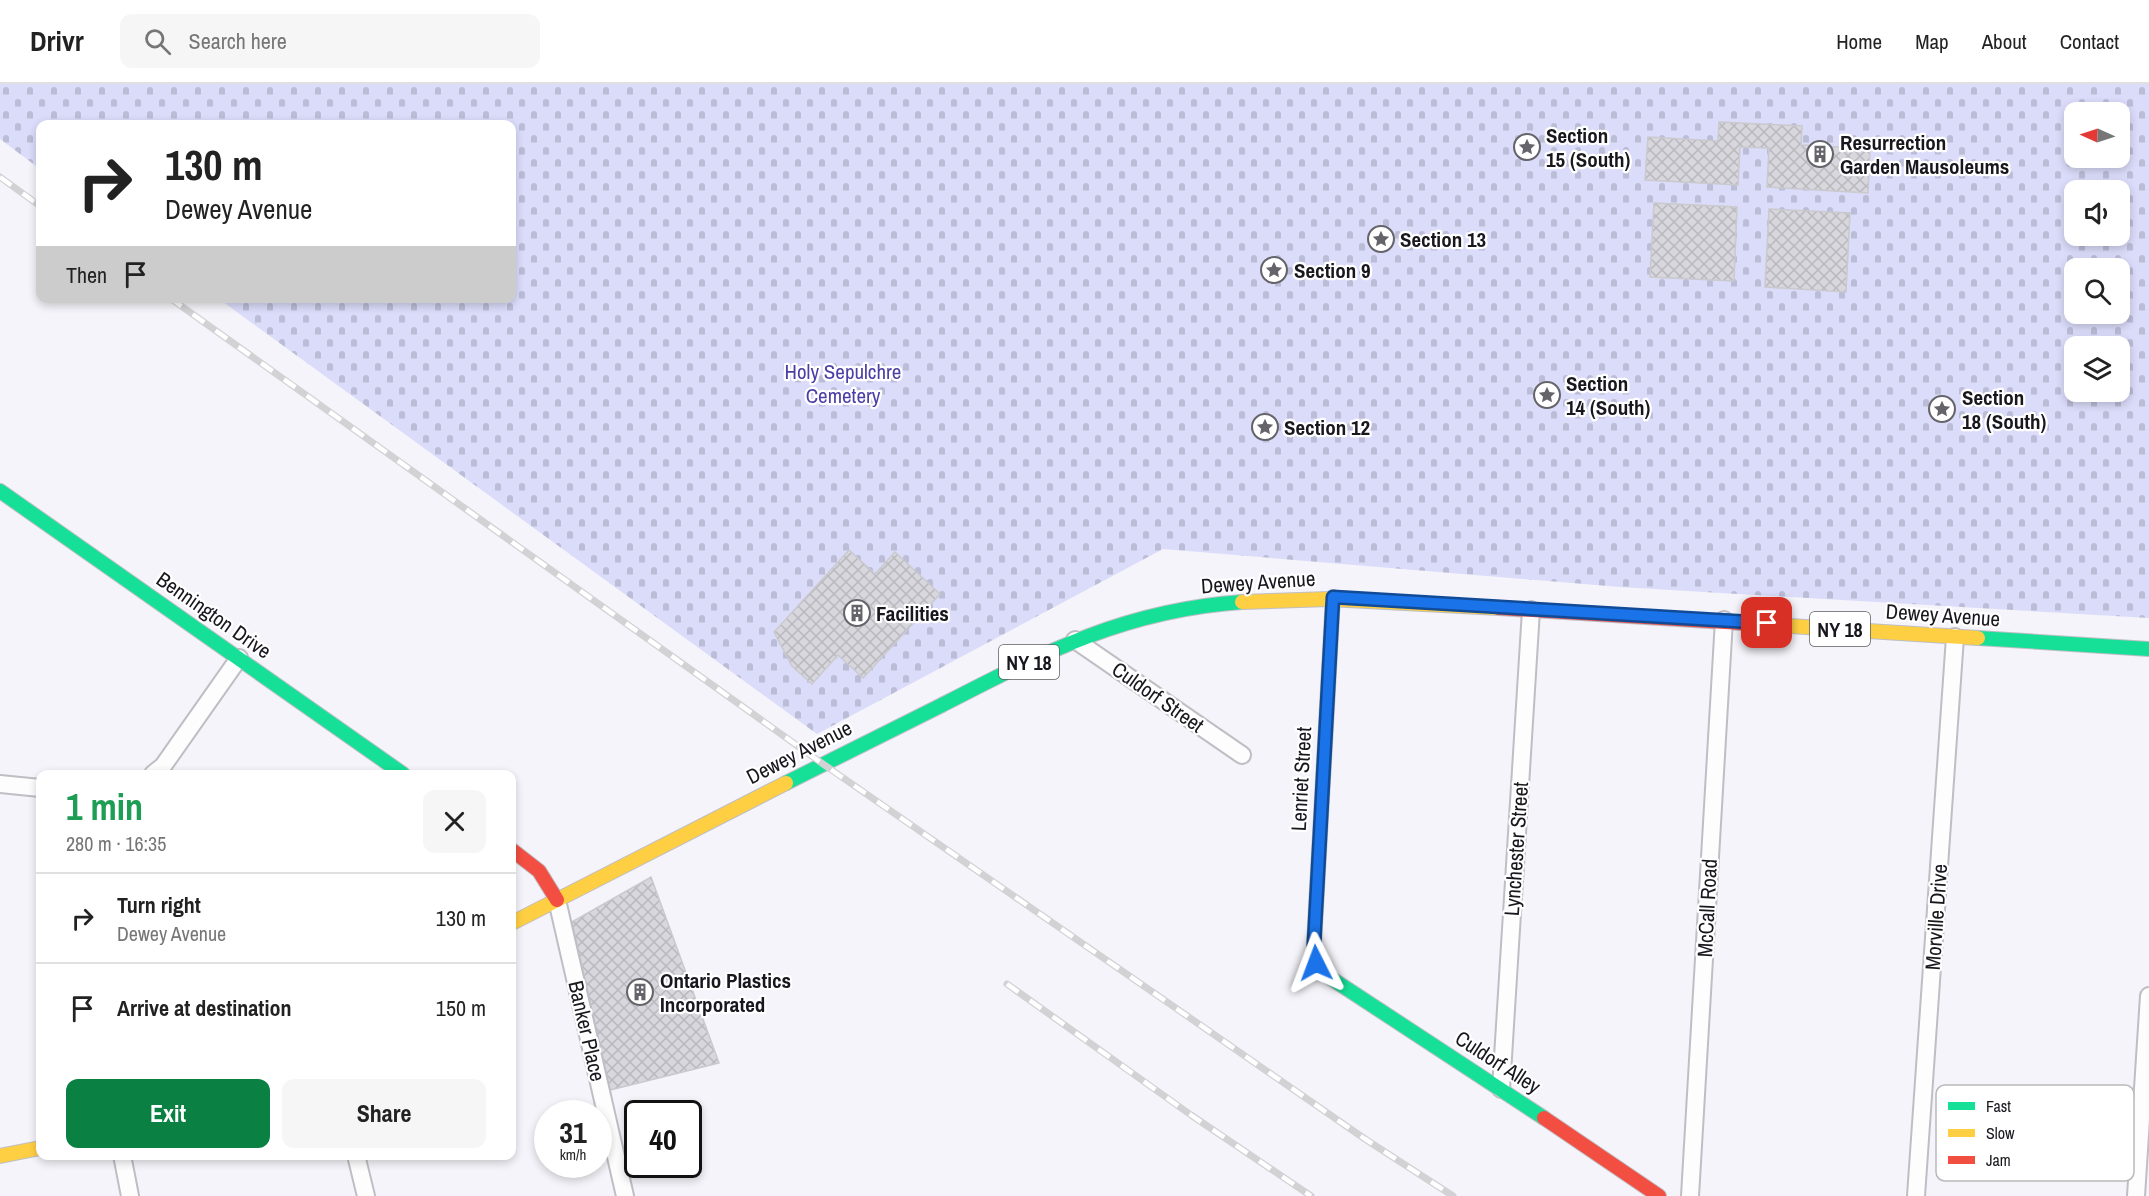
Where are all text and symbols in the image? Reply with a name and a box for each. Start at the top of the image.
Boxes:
search box [120,14,540,68]
text: Drivr [30,22,84,60]
icon: search [141,25,174,58]
text: Search here [189,26,287,56]
text: Home [1836,27,1882,56]
text: Map [1915,27,1949,56]
text: About [1982,27,2027,56]
text: Contact [2060,27,2119,56]
north arrow [2064,102,2130,168]
map controls [2064,102,2130,402]
place label: Section 15 (South) [1546,121,1630,174]
place label: Resurrection Garden Mausoleums [1840,128,2009,181]
place icon: Section 15 (South) [1512,132,1542,162]
text: 130 m [165,137,263,193]
building icon: Resurrection Garden Mausoleums [1805,139,1835,169]
icon: right [66,144,144,222]
button: sound [2064,180,2130,246]
text: Dewey Avenue [165,191,312,227]
place icon: Section 13 [1366,224,1396,254]
place label: Section 13 [1400,225,1486,254]
place icon: Section 9 [1259,255,1289,285]
place label: Section 9 [1294,256,1371,285]
icon: arrive [119,258,152,291]
button: search [2064,258,2130,324]
text: Then [66,260,107,290]
button: layers [2064,336,2130,402]
park label: Holy Sepulchre Cemetery [785,357,901,410]
place label: Section 14 (South) [1566,369,1650,422]
place icon: Section 14 (South) [1532,380,1562,410]
place label: Section 18 (South) [1962,383,2046,436]
place icon: Section 18 (South) [1927,394,1957,424]
place icon: Section 12 [1250,412,1280,442]
place label: Section 12 [1284,413,1370,442]
street label: Dewey Avenue [1200,564,1316,600]
street label: Bennington Drive [151,565,277,665]
pin [1741,597,1792,648]
street label: Dewey Avenue [1885,597,2001,633]
building icon: Facilities [842,598,872,628]
place label: Facilities [876,599,949,628]
icon: arrive [1750,606,1783,639]
road number: NY 18 [1810,612,1870,646]
road number: NY 18 [999,645,1059,679]
street label: Culdorf Street [1106,655,1210,739]
street label: Dewey Avenue [741,713,857,791]
street label: Lenriet Street [1284,726,1318,832]
street label: Lynchester Street [1497,781,1535,917]
text: 1 min [66,783,143,831]
button: close [423,790,486,853]
text: 280 m · 16:35 [66,830,166,857]
street label: McCall Road [1690,858,1724,958]
street label: Morville Drive [1918,863,1954,971]
text: Turn right [117,890,201,920]
icon: right [66,902,99,935]
text: 130 m [436,903,486,933]
text: Dewey Avenue [117,920,226,947]
position arrow [1284,931,1348,995]
place label: Ontario Plastics Incorporated [660,966,791,1019]
building icon: Ontario Plastics Incorporated [625,977,655,1007]
street label: Banker Place [561,978,613,1084]
icon: arrive [66,992,99,1025]
text: Arrive at destination [117,993,291,1023]
text: 150 m [436,993,486,1023]
street label: Culdorf Alley [1450,1024,1547,1101]
button: Exit [66,1079,270,1148]
button: Share [282,1079,486,1148]
legend [1936,1085,2134,1181]
text: Fast [1986,1095,2011,1117]
speed limit sign: 40 [624,1100,702,1178]
text: 31 [559,1112,587,1152]
text: Slow [1986,1122,2015,1144]
text: km/h [560,1144,586,1165]
text: Jam [1986,1149,2011,1171]

